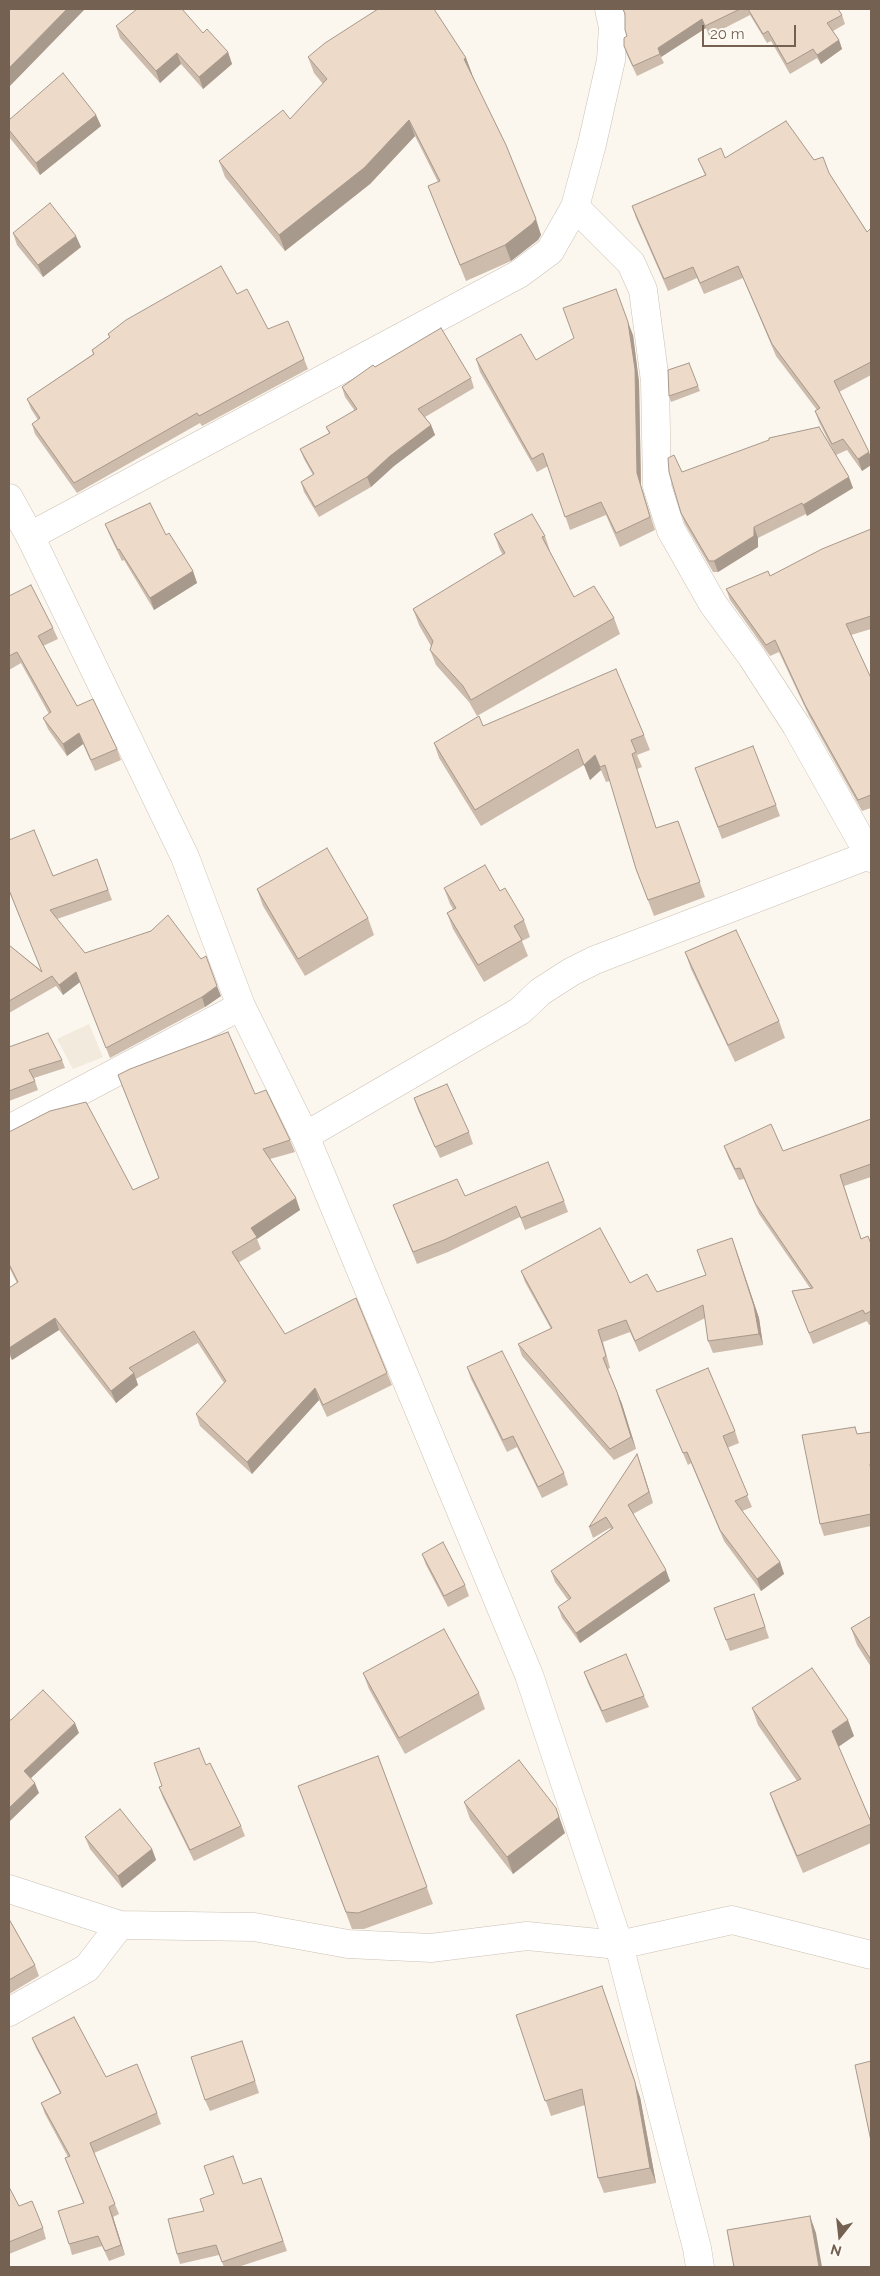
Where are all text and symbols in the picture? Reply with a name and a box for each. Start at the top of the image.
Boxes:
scale bar [705,15,799,47]
text: 20 m [710,25,745,43]
north arrow [815,2211,865,2261]
text: N [829,2241,843,2260]

